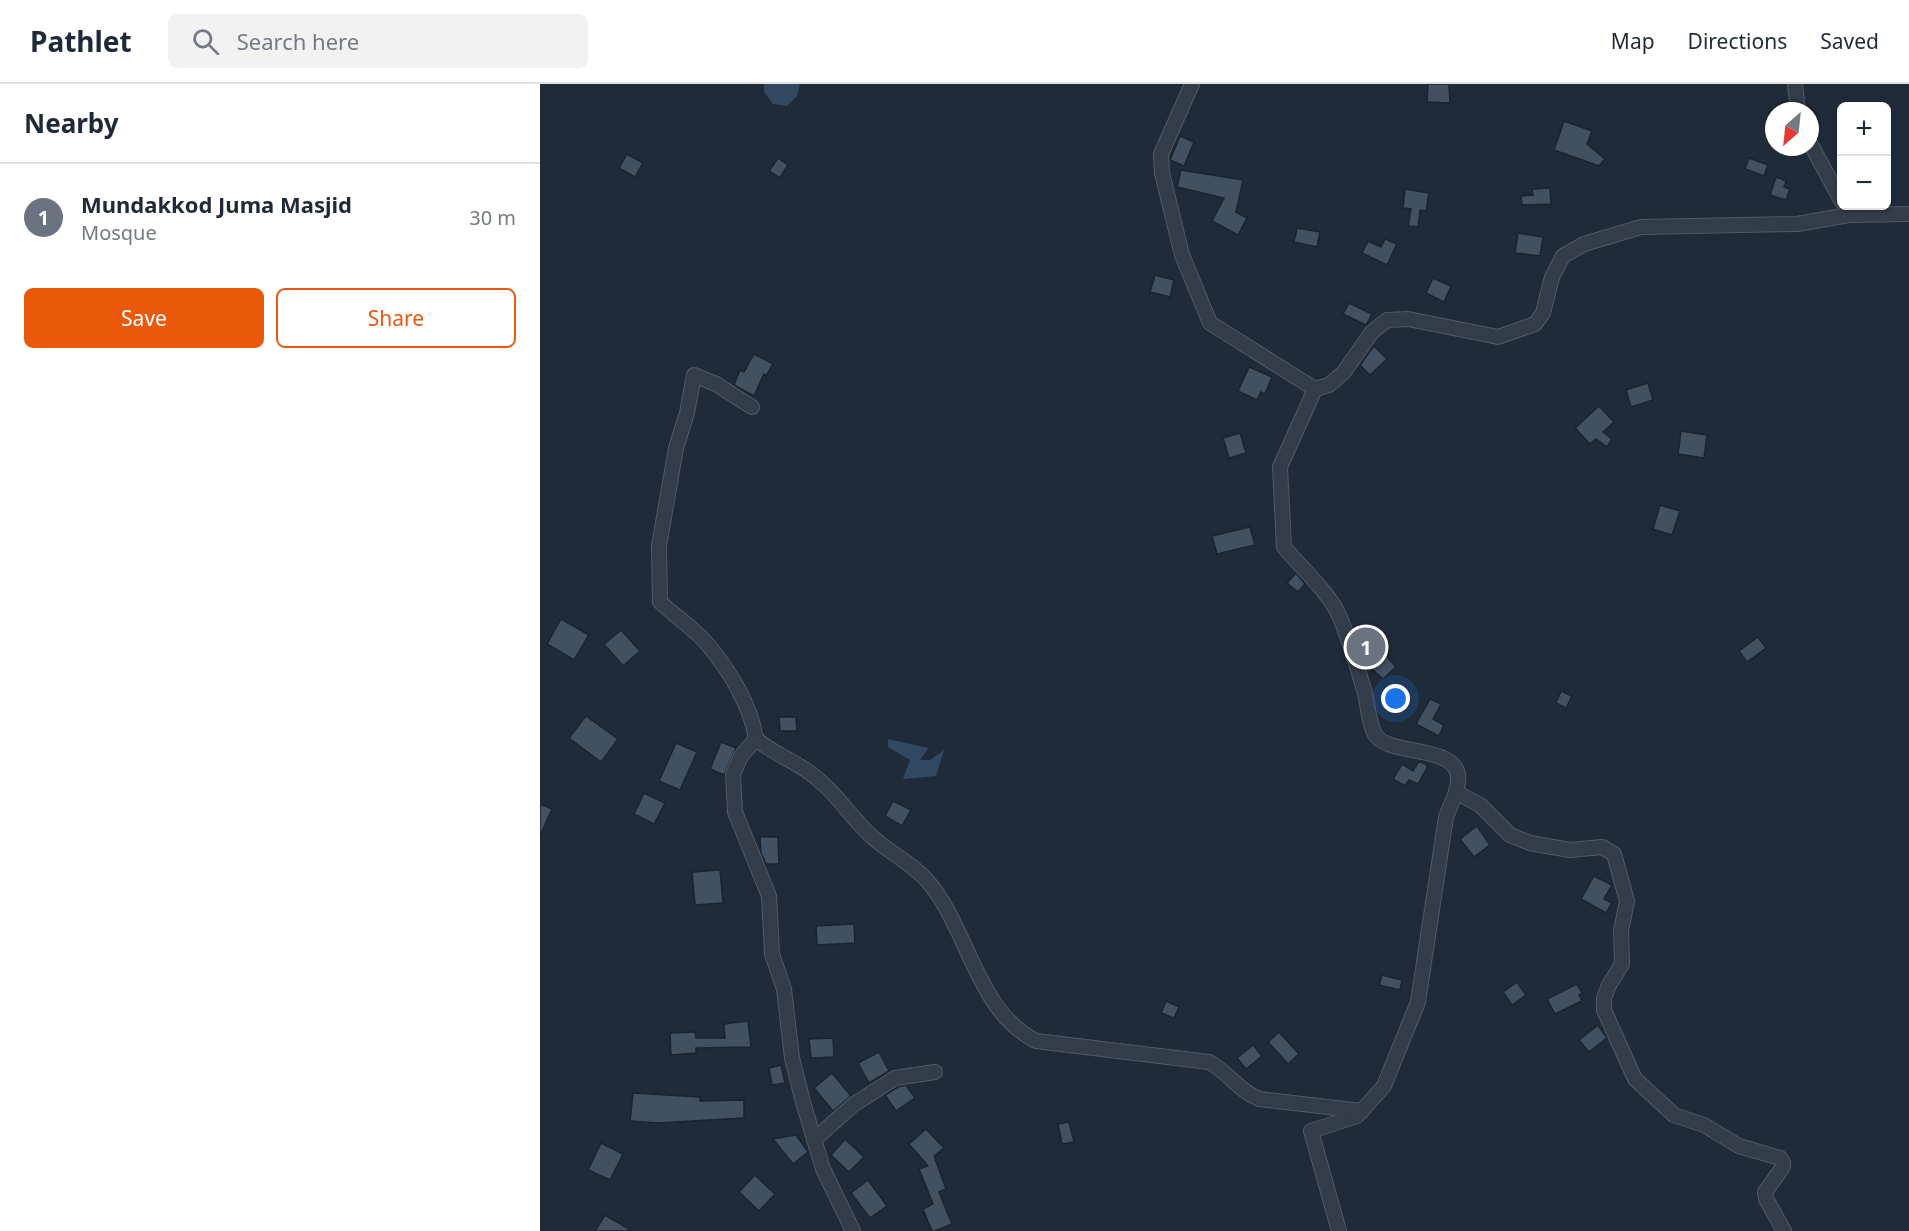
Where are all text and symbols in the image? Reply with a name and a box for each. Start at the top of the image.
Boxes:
search box [168,14,588,68]
text: Pathlet [30,22,132,60]
icon: search [189,25,222,58]
text: Search here [237,26,359,56]
text: Map [1611,27,1655,55]
text: Directions [1688,27,1787,55]
text: Saved [1820,27,1879,55]
north arrow [1765,102,1819,156]
map controls [1837,102,1891,210]
button: + [1837,102,1891,156]
text: Nearby [24,105,119,141]
button: − [1837,156,1891,210]
text: Mundakkod Juma Masjid [81,189,352,219]
text: 1 [38,204,49,231]
text: 30 m [469,204,516,231]
text: Mosque [81,219,157,246]
button: Save [24,288,264,348]
button: Share [276,288,516,348]
pin: 1 [1346,624,1386,670]
your location [1381,684,1410,713]

